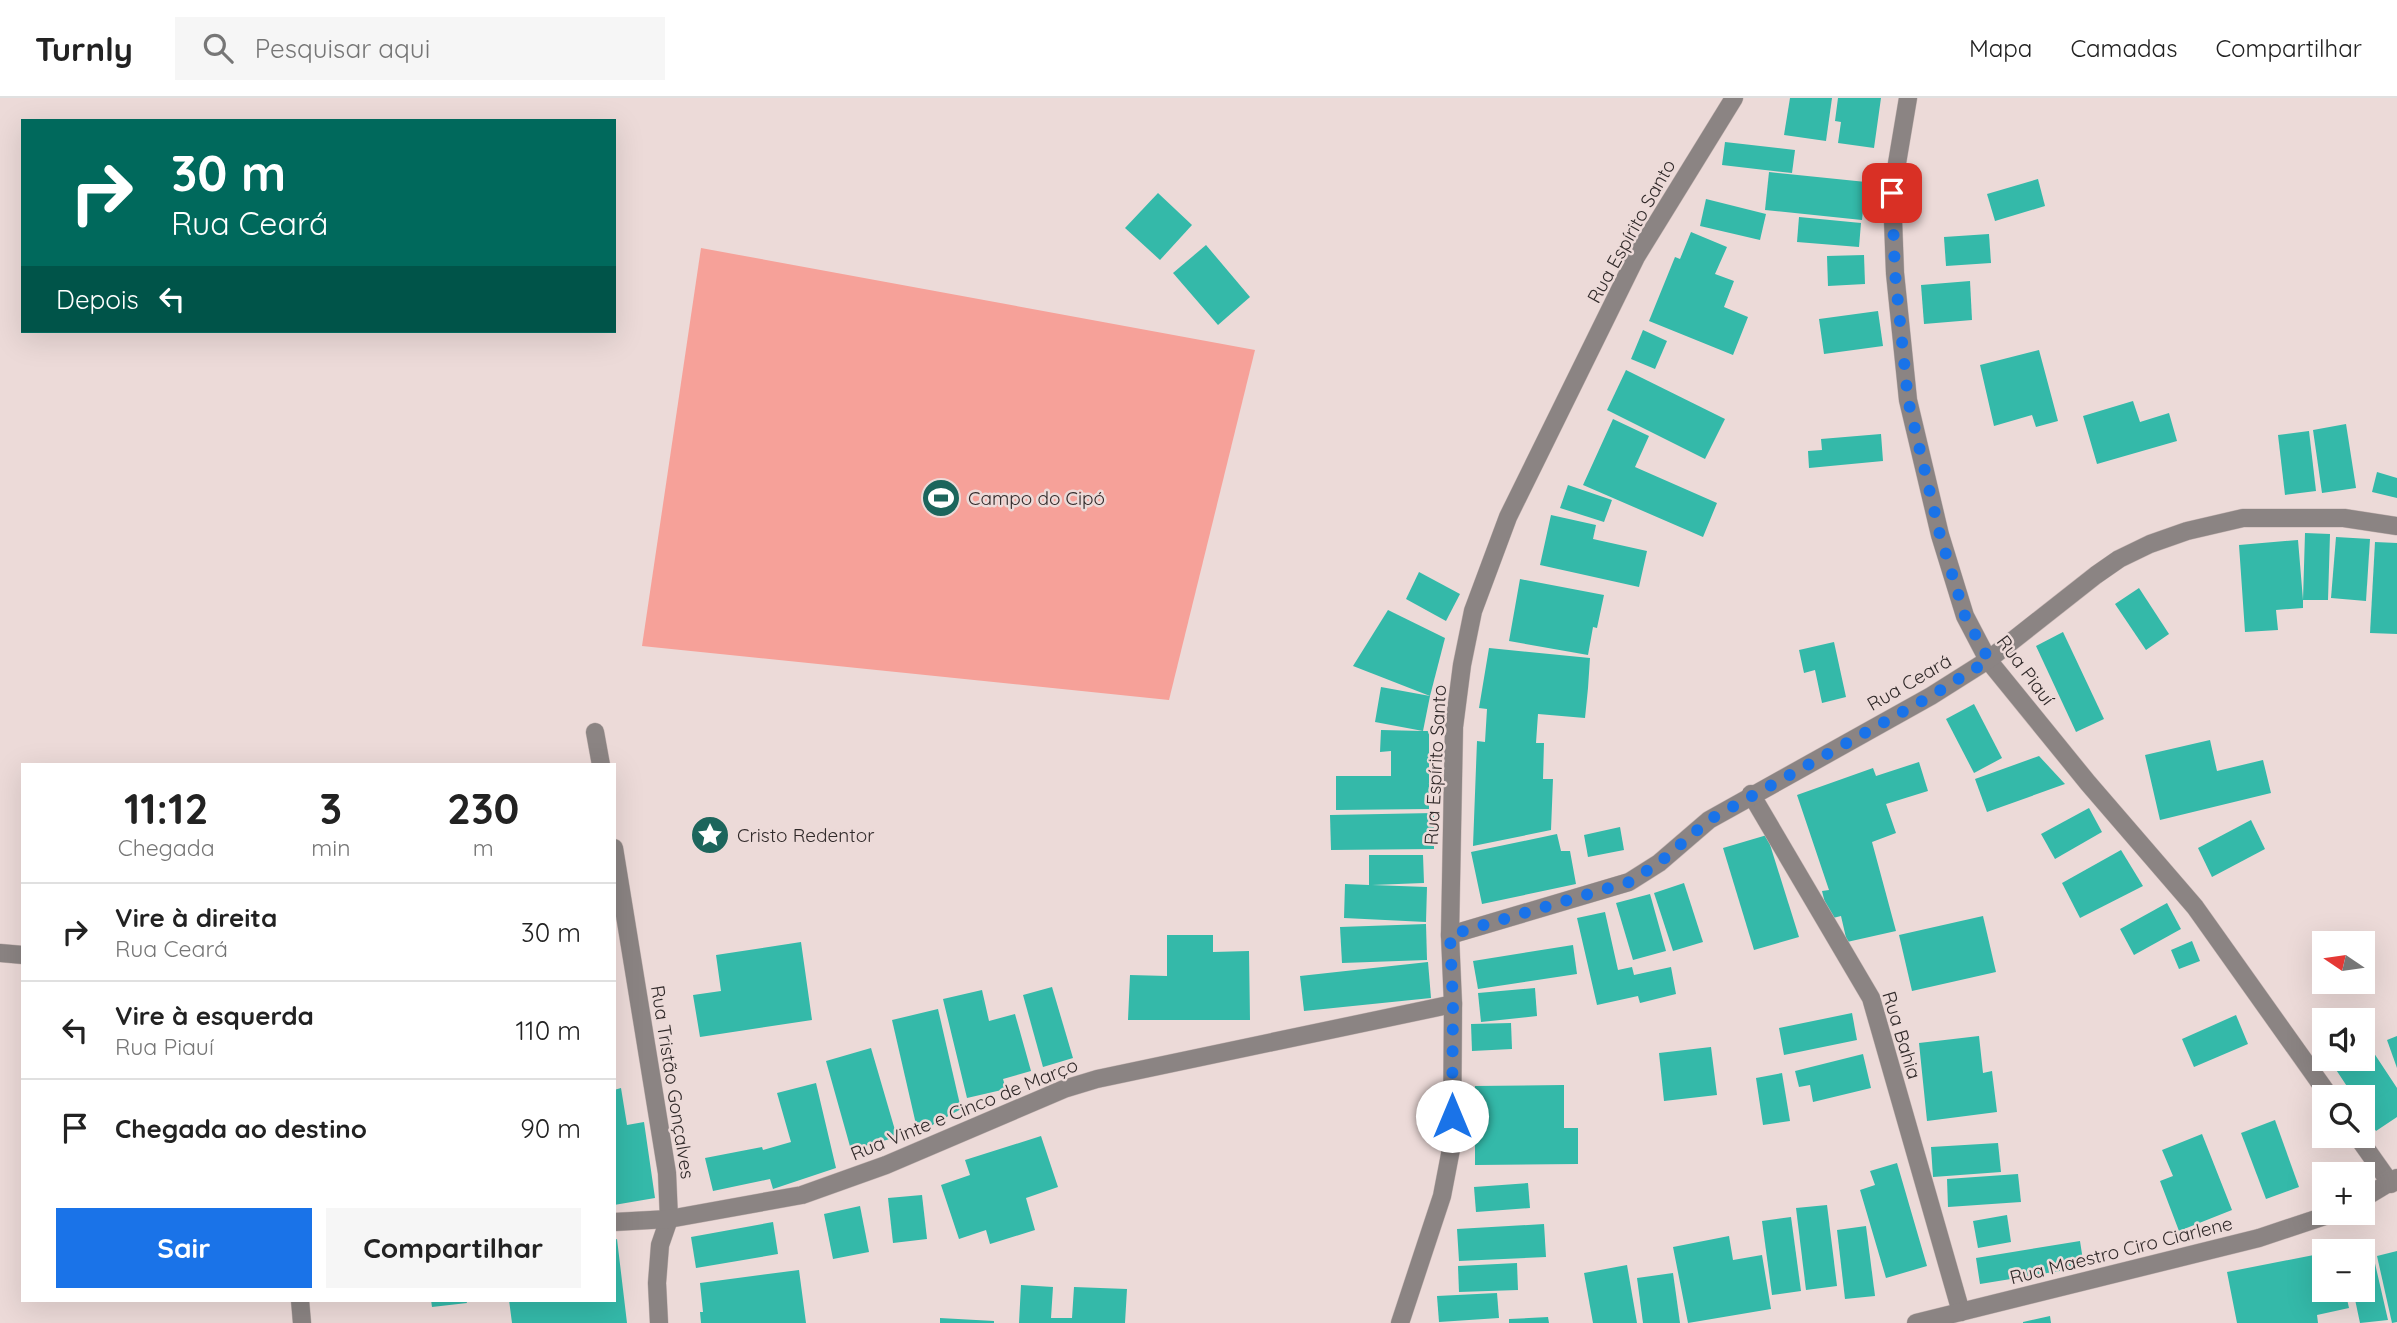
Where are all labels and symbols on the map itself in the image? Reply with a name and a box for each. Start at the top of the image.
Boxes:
street label: Rua Espírito Santo [1582,155,1680,307]
pin [1862,163,1922,223]
sports icon: Campo do Cipó [920,477,962,519]
place label: Campo do Cipó [968,486,1105,510]
street label: Rua Piauí [1992,630,2061,711]
street label: Rua Ceará [1863,648,1955,716]
street label: Rua Espírito Santo [1419,684,1451,846]
place icon: Cristo Redentor [689,814,731,856]
place label: Cristo Redentor [737,823,875,847]
north arrow [2312,931,2375,994]
street label: Rua Tristão Gonçalves [646,983,700,1181]
street label: Rua Bahia [1877,988,1927,1082]
street label: Rua Vinte e Cinco de Março [847,1052,1081,1166]
position arrow [1415,1079,1489,1153]
street label: Rua Maestro Ciro Ciarlene [2007,1211,2235,1289]

